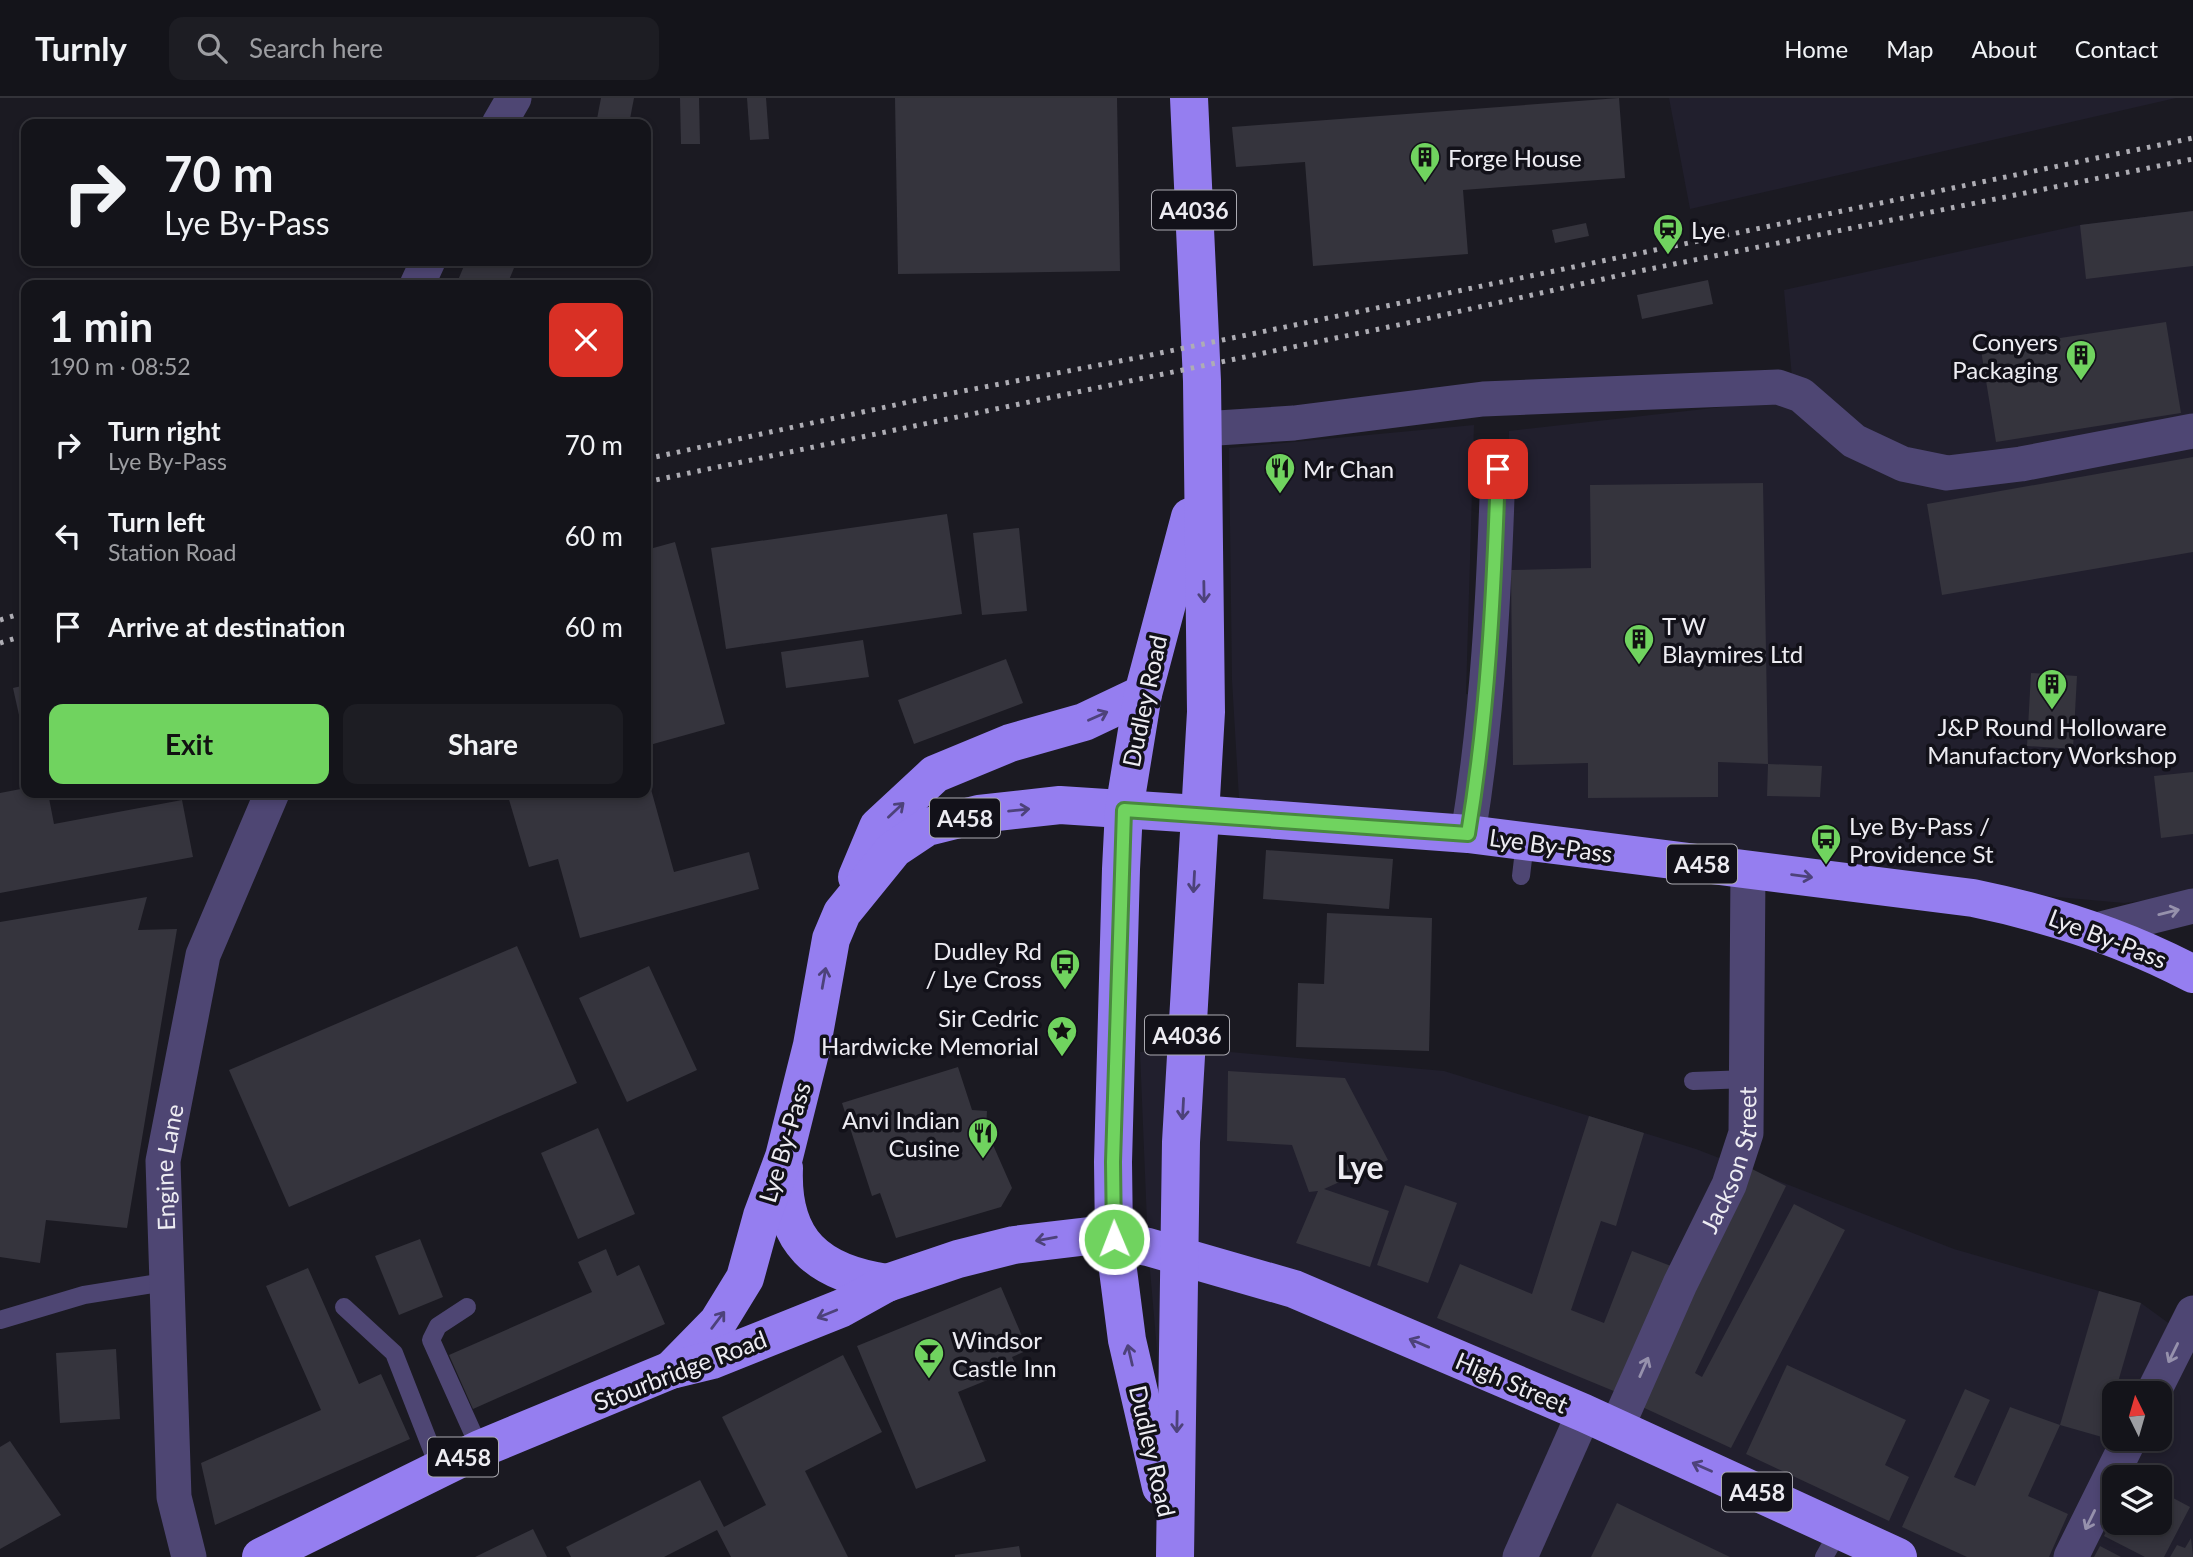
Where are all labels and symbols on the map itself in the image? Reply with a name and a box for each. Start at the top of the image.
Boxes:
building icon: Forge House [1408,140,1442,184]
place label: Forge House [1448,143,1582,172]
road number: A4036 [1152,190,1236,230]
station icon: Lye [1651,212,1685,256]
place label: Lye [1691,215,1726,244]
place label: Conyers Packaging [1952,327,2058,384]
building icon: Conyers Packaging [2064,338,2098,382]
pin [1468,439,1528,499]
restaurant icon: Mr Chan [1263,451,1297,495]
place label: Mr Chan [1303,454,1394,483]
one-way arrow [1197,580,1211,603]
place label: T W Blaymires Ltd [1662,611,1803,668]
building icon: T W Blaymires Ltd [1622,622,1656,666]
street label: Dudley Road [1116,632,1172,770]
building icon: J&P Round Holloware Manufactory Workshop [2035,667,2069,711]
one-way arrow [1087,709,1109,722]
place label: J&P Round Holloware Manufactory Workshop [1927,712,2177,769]
road number: A458 [930,798,1000,838]
one-way arrow [887,802,904,819]
one-way arrow [1007,803,1029,816]
place label: Lye By-Pass / Providence St [1849,811,1994,868]
street label: Lye By-Pass [1487,822,1615,868]
bus stop icon: Lye By-Pass / Providence St [1809,822,1843,866]
road number: A458 [1667,844,1737,884]
one-way arrow [1188,870,1201,893]
one-way arrow [1790,870,1812,883]
street label: Lye By-Pass [2045,902,2171,974]
one-way arrow [2157,905,2180,918]
place label: Dudley Rd / Lye Cross [925,936,1042,993]
bus stop icon: Dudley Rd / Lye Cross [1048,947,1082,991]
one-way arrow [818,967,831,990]
place label: Sir Cedric Hardwicke Memorial [821,1003,1039,1060]
place icon: Sir Cedric Hardwicke Memorial [1045,1014,1079,1058]
road number: A4036 [1145,1016,1229,1054]
street label: Lye By-Pass [752,1078,816,1206]
street label: Jackson Street [1693,1086,1761,1237]
one-way arrow [1176,1097,1189,1120]
street label: Engine Lane [148,1101,188,1231]
place label: Anvi Indian Cusine [842,1105,960,1162]
restaurant icon: Anvi Indian Cusine [966,1116,1000,1160]
district label: Lye [1336,1147,1384,1186]
position arrow [1077,1202,1151,1276]
one-way arrow [1035,1233,1058,1246]
one-way arrow [816,1308,838,1321]
one-way arrow [711,1311,725,1330]
street label: Stourbridge Road [590,1324,770,1416]
place label: Windsor Castle Inn [952,1325,1057,1382]
one-way arrow [1409,1335,1431,1348]
bar icon: Windsor Castle Inn [912,1336,946,1380]
one-way arrow [2166,1342,2179,1363]
one-way arrow [1123,1344,1136,1367]
street label: High Street [1452,1345,1573,1419]
one-way arrow [1638,1357,1651,1378]
north arrow [2102,1381,2172,1451]
street label: Dudley Road [1124,1382,1182,1520]
one-way arrow [1170,1411,1183,1434]
road number: A458 [428,1438,498,1476]
one-way arrow [1692,1460,1713,1473]
road number: A458 [1722,1472,1792,1512]
one-way arrow [2082,1509,2096,1530]

